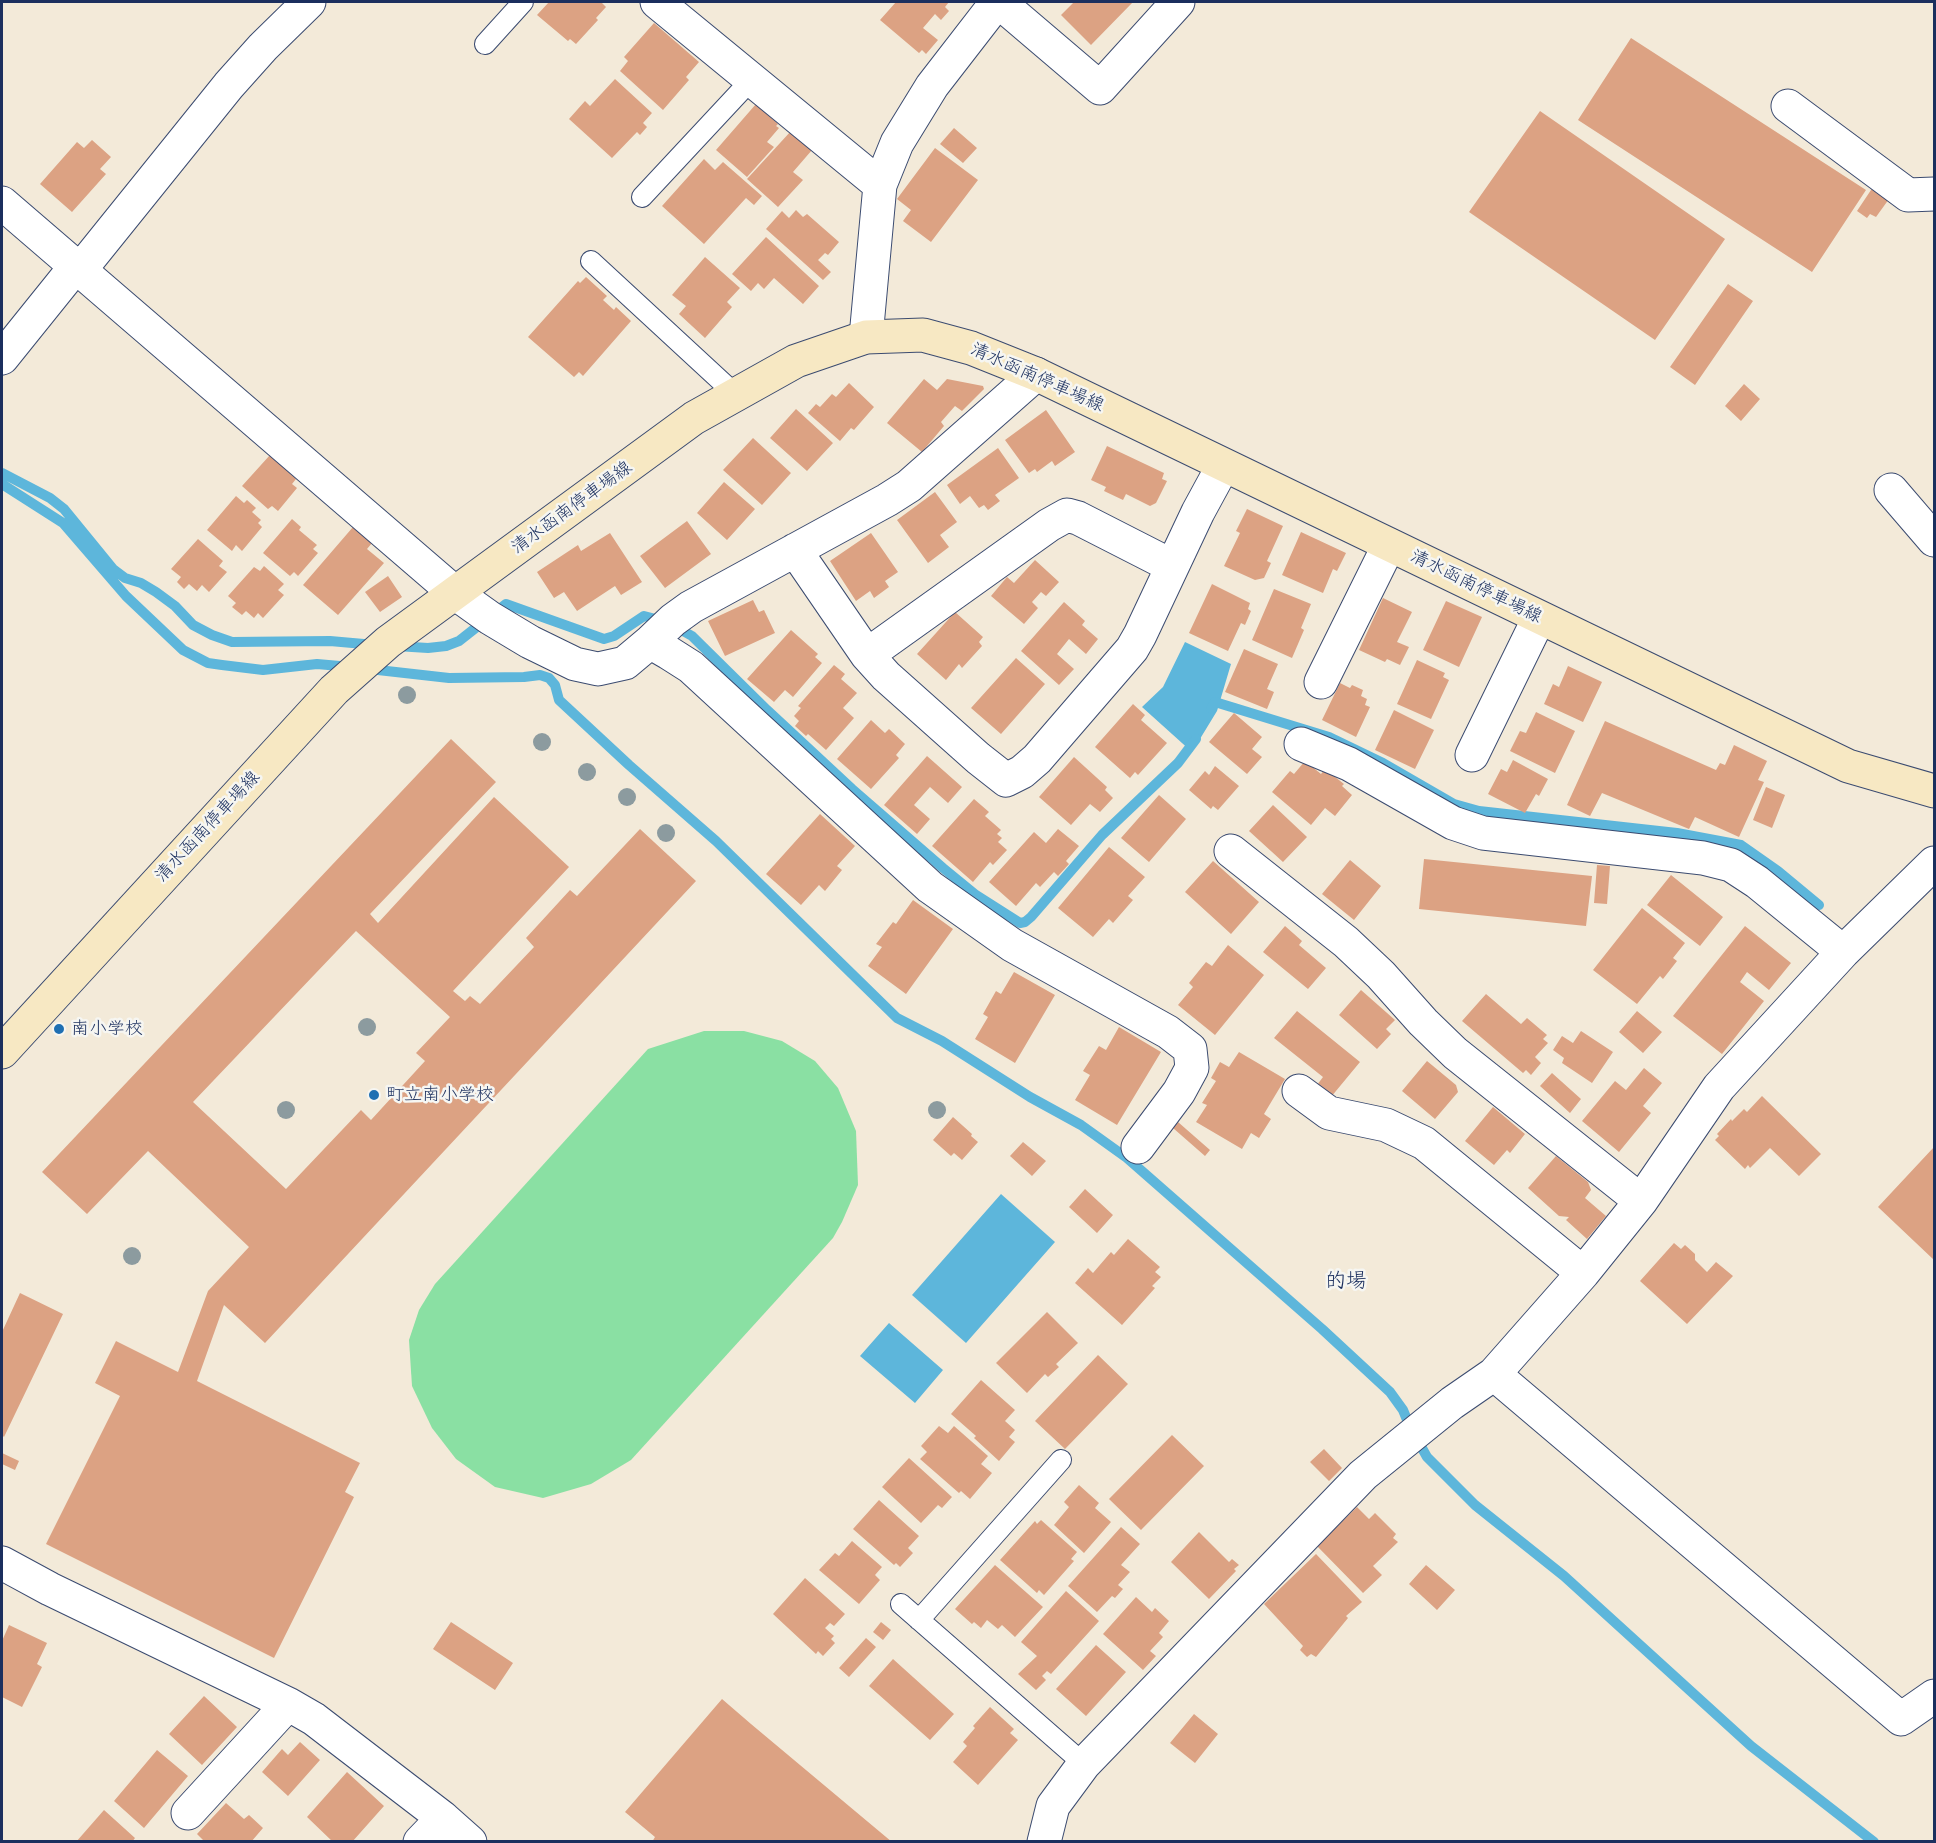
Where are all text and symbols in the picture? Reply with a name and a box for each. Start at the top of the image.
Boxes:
street label: 清水函南停車場線 [967,339,1107,417]
street label: 清水函南停車場線 [507,457,637,559]
street label: 清水函南停車場線 [1407,546,1545,628]
street label: 清水函南停車場線 [151,767,265,887]
place label: 南小学校 [71,1018,143,1040]
marker: 南小学校 [52,1022,66,1036]
place label: 町立南小学校 [386,1084,494,1106]
marker: 町立南小学校 [367,1088,381,1102]
district label: 的場 [1325,1269,1367,1295]

